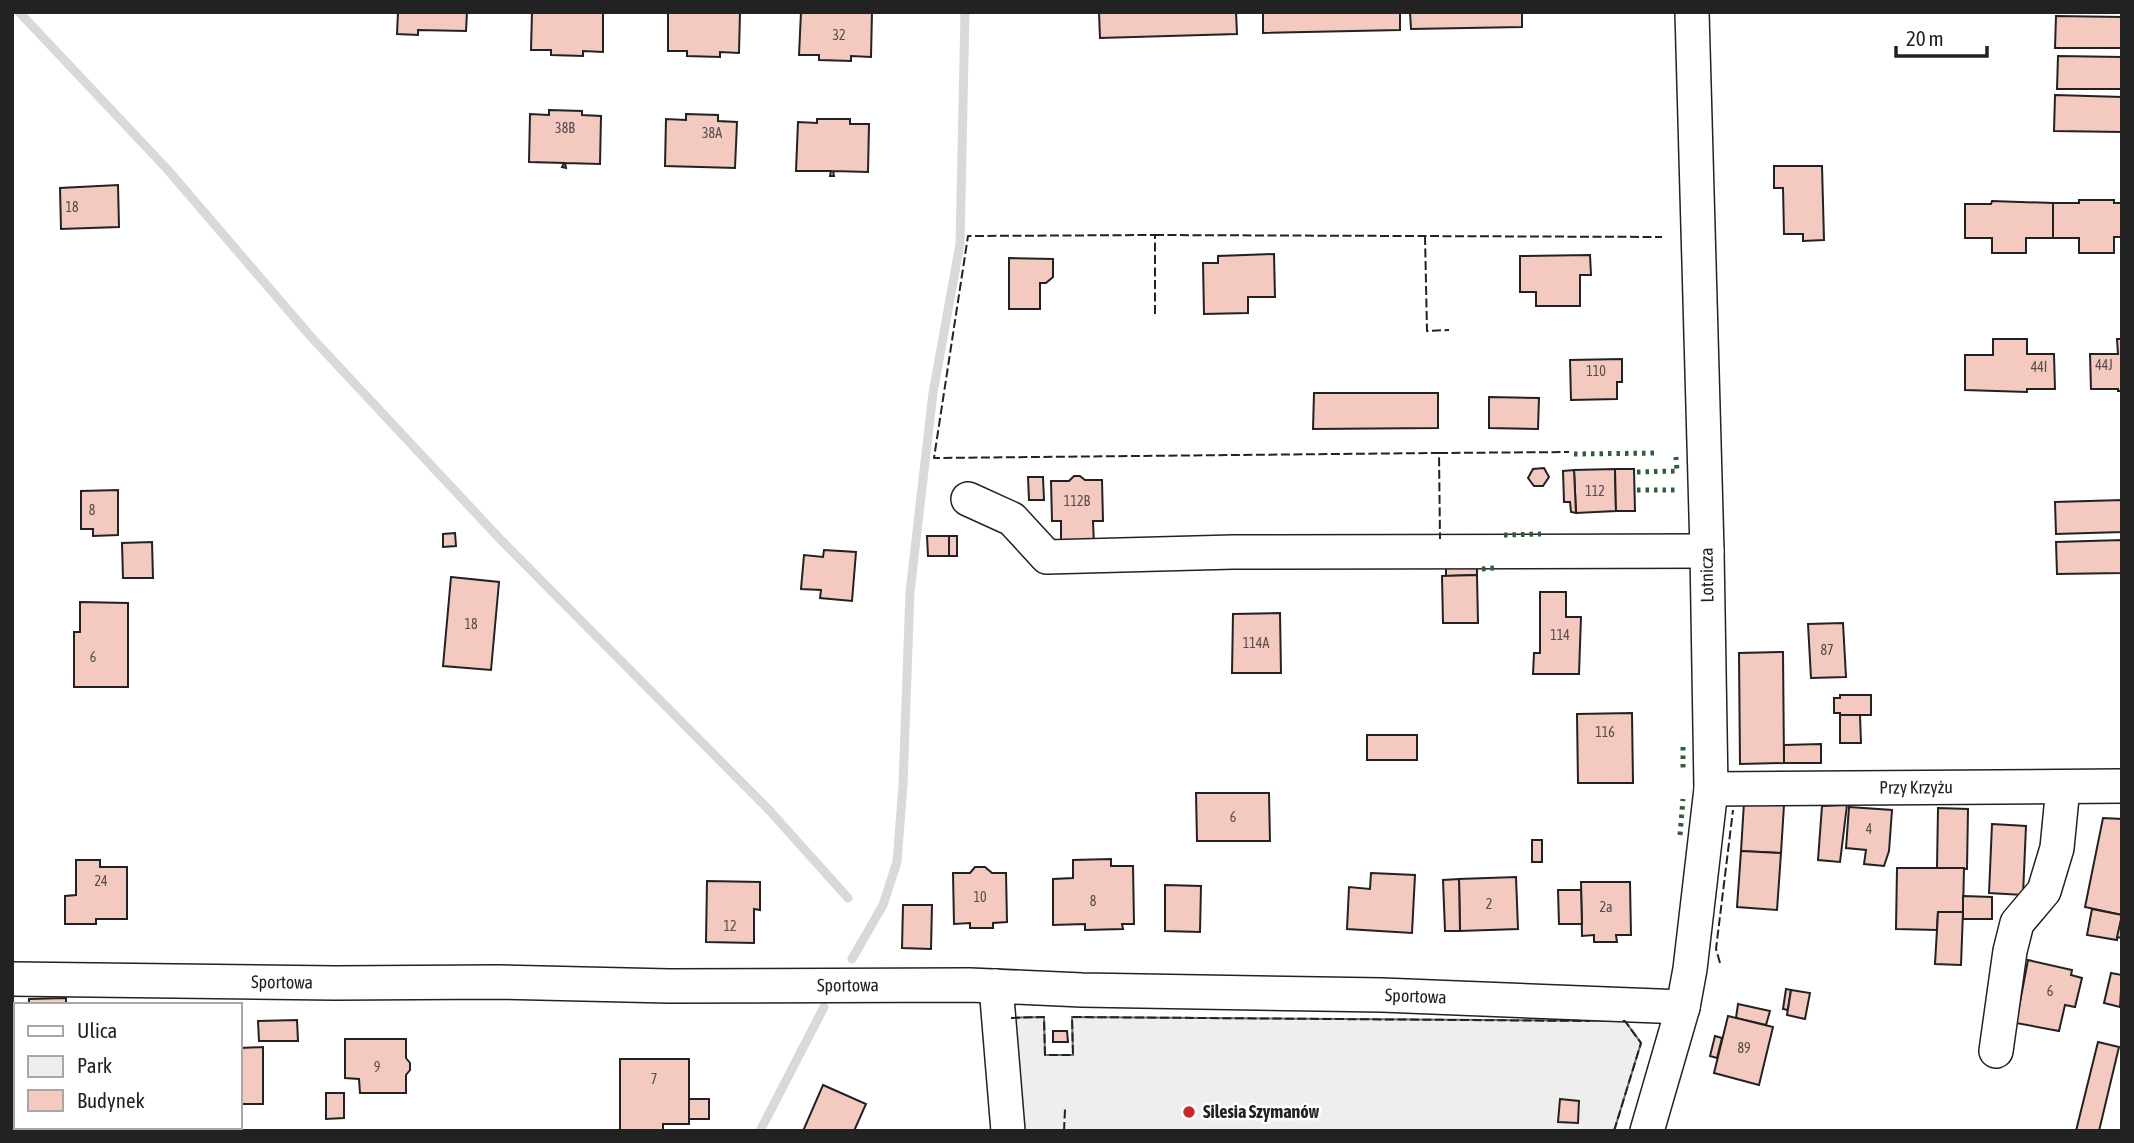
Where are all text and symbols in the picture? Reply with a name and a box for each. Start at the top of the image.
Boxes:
scale bar [1896,14,1987,58]
text: 20 m [1906,26,1944,50]
house number: 32 [832,27,846,43]
house number: 38B [555,120,575,136]
house number: 38A [702,125,722,141]
house number: 18 [65,199,79,215]
house number: 44J [2095,357,2113,373]
house number: 44I [2031,359,2047,375]
house number: 110 [1586,363,1606,379]
house number: 112 [1585,483,1605,499]
house number: 112B [1064,493,1091,509]
house number: 8 [89,502,96,518]
street label: Lotnicza [1696,547,1717,603]
house number: 18 [464,616,478,632]
house number: 114 [1550,627,1570,643]
house number: 114A [1243,635,1269,651]
house number: 87 [1820,642,1834,658]
house number: 6 [90,649,97,665]
house number: 116 [1595,724,1615,740]
street label: Przy Krzyżu [1879,776,1953,798]
house number: 6 [1230,809,1237,825]
house number: 4 [1866,821,1873,837]
house number: 24 [94,873,108,889]
house number: 10 [973,889,987,905]
house number: 8 [1090,893,1097,909]
house number: 2 [1486,896,1492,912]
house number: 2a [1599,899,1613,915]
house number: 12 [723,918,737,934]
street label: Sportowa [251,971,313,993]
street label: Sportowa [817,974,879,996]
house number: 6 [2047,983,2054,999]
street label: Sportowa [1384,984,1447,1008]
legend [14,1003,242,1129]
text: Ulica [77,1018,117,1042]
house number: 89 [1737,1040,1751,1056]
text: Park [77,1053,112,1077]
house number: 9 [374,1059,380,1075]
house number: 7 [651,1071,657,1087]
text: Budynek [77,1088,145,1112]
place label: Silesia Szymanów [1203,1101,1320,1122]
marker: Silesia Szymanów [1181,1104,1197,1120]

